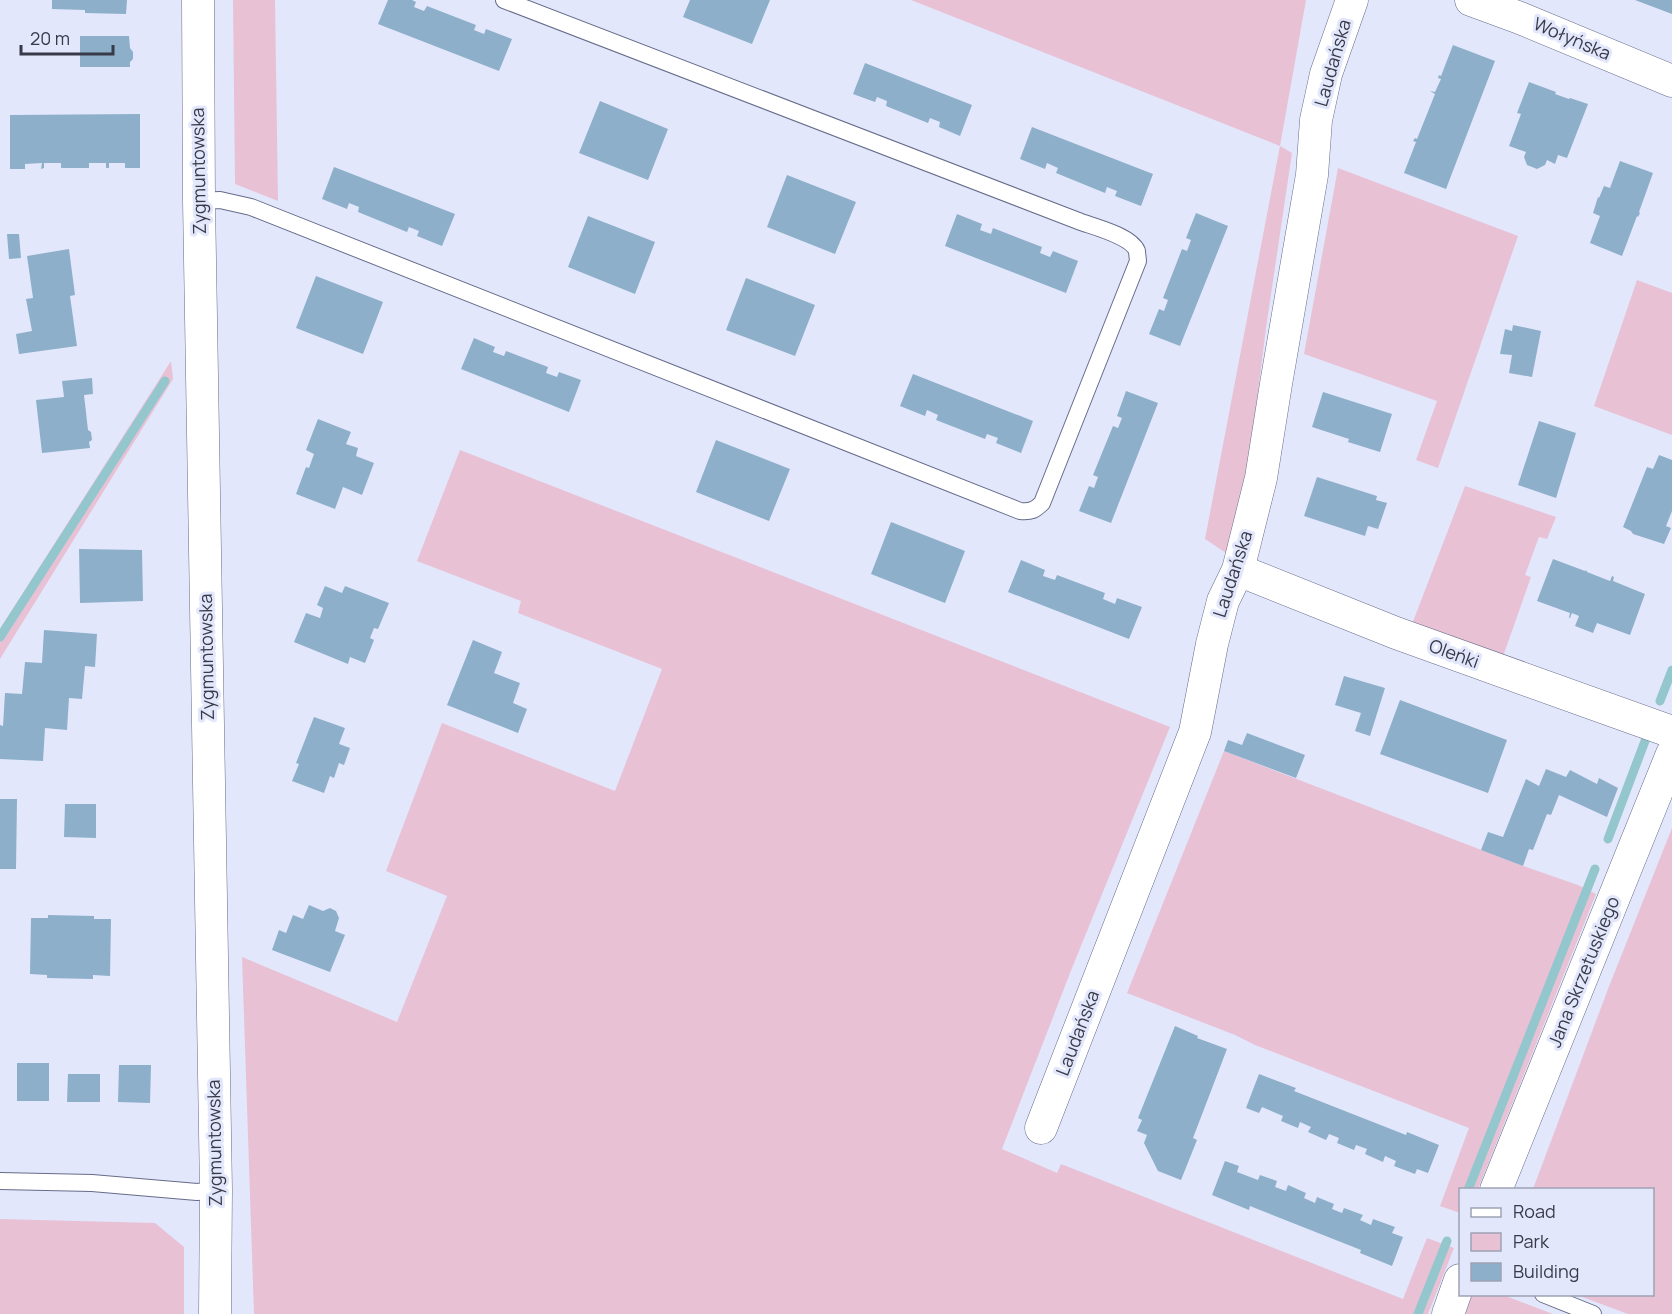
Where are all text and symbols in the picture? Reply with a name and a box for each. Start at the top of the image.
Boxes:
street label: Wołyńska [1530,11,1615,65]
street label: Laudańska [1308,16,1356,109]
scale bar [21,18,112,56]
text: 20 m [30,26,70,50]
street label: Zygmuntowska [185,108,211,235]
street label: Laudańska [1207,527,1257,620]
street label: Zygmuntowska [193,594,219,721]
street label: Oleńki [1426,633,1483,673]
street label: Jana Skrzetuskiego [1542,893,1624,1051]
street label: Laudańska [1050,987,1104,1079]
street label: Zygmuntowska [201,1080,227,1207]
legend [1459,1188,1654,1296]
text: Road [1513,1199,1556,1223]
text: Park [1513,1229,1550,1253]
text: Building [1513,1259,1579,1283]

